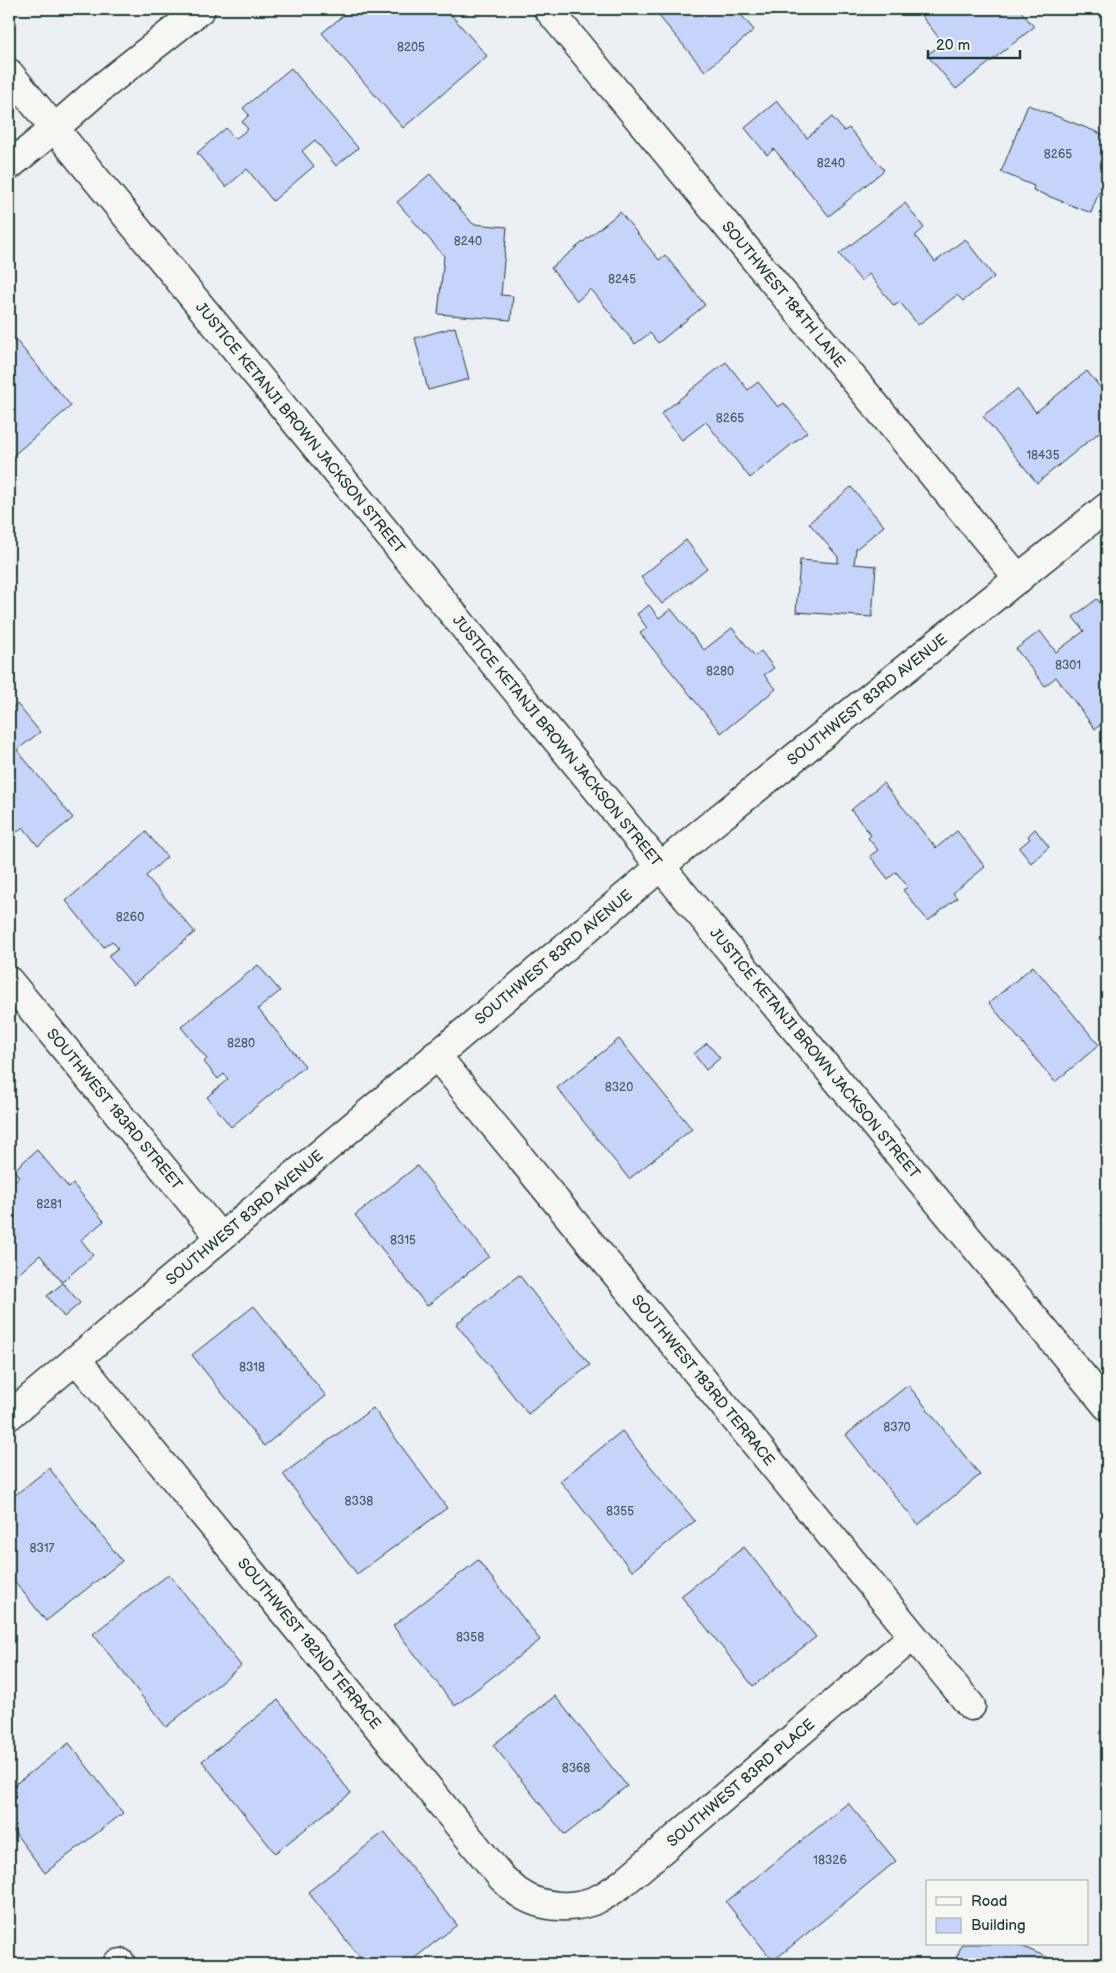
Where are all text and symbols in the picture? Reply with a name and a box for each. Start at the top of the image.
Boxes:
scale bar [928,28,1021,60]
text: 20 m [936,36,970,55]
house number: 8205 [397,40,425,55]
house number: 8265 [1044,147,1072,162]
house number: 8240 [817,156,845,171]
street label: SOUTHWEST 184TH LANE [717,218,849,372]
house number: 8240 [454,234,482,249]
house number: 8245 [608,272,636,287]
street label: JUSTICE KETANJI BROWN JACKSON STREET [191,298,409,558]
house number: 8265 [716,411,744,426]
house number: 18435 [1026,448,1060,463]
street label: JUSTICE KETANJI BROWN JACKSON STREET [448,611,666,871]
street label: SOUTHWEST 83RD AVENUE [784,630,951,770]
house number: 8301 [1055,658,1081,673]
house number: 8280 [706,664,734,679]
street label: SOUTHWEST 83RD AVENUE [471,886,636,1029]
house number: 8260 [116,910,144,925]
street label: JUSTICE KETANJI BROWN JACKSON STREET [705,924,924,1183]
street label: SOUTHWEST 183RD STREET [42,1025,186,1194]
house number: 8280 [227,1036,255,1051]
house number: 8320 [605,1080,633,1095]
street label: SOUTHWEST 83RD AVENUE [162,1146,327,1290]
house number: 8281 [36,1197,62,1212]
house number: 8315 [390,1233,416,1248]
street label: SOUTHWEST 183RD TERRACE [627,1291,779,1470]
house number: 8318 [239,1360,265,1375]
house number: 8370 [883,1420,911,1435]
house number: 8338 [345,1494,373,1509]
house number: 8355 [606,1504,634,1519]
house number: 8317 [30,1541,55,1556]
street label: SOUTHWEST 182ND TERRACE [233,1554,385,1733]
house number: 8358 [456,1630,484,1645]
street label: SOUTHWEST 83RD PLACE [663,1715,819,1851]
house number: 8368 [562,1761,590,1776]
house number: 18326 [813,1853,847,1868]
legend [926,1880,1088,1946]
text: Road [971,1892,1007,1911]
text: Building [971,1916,1026,1935]

